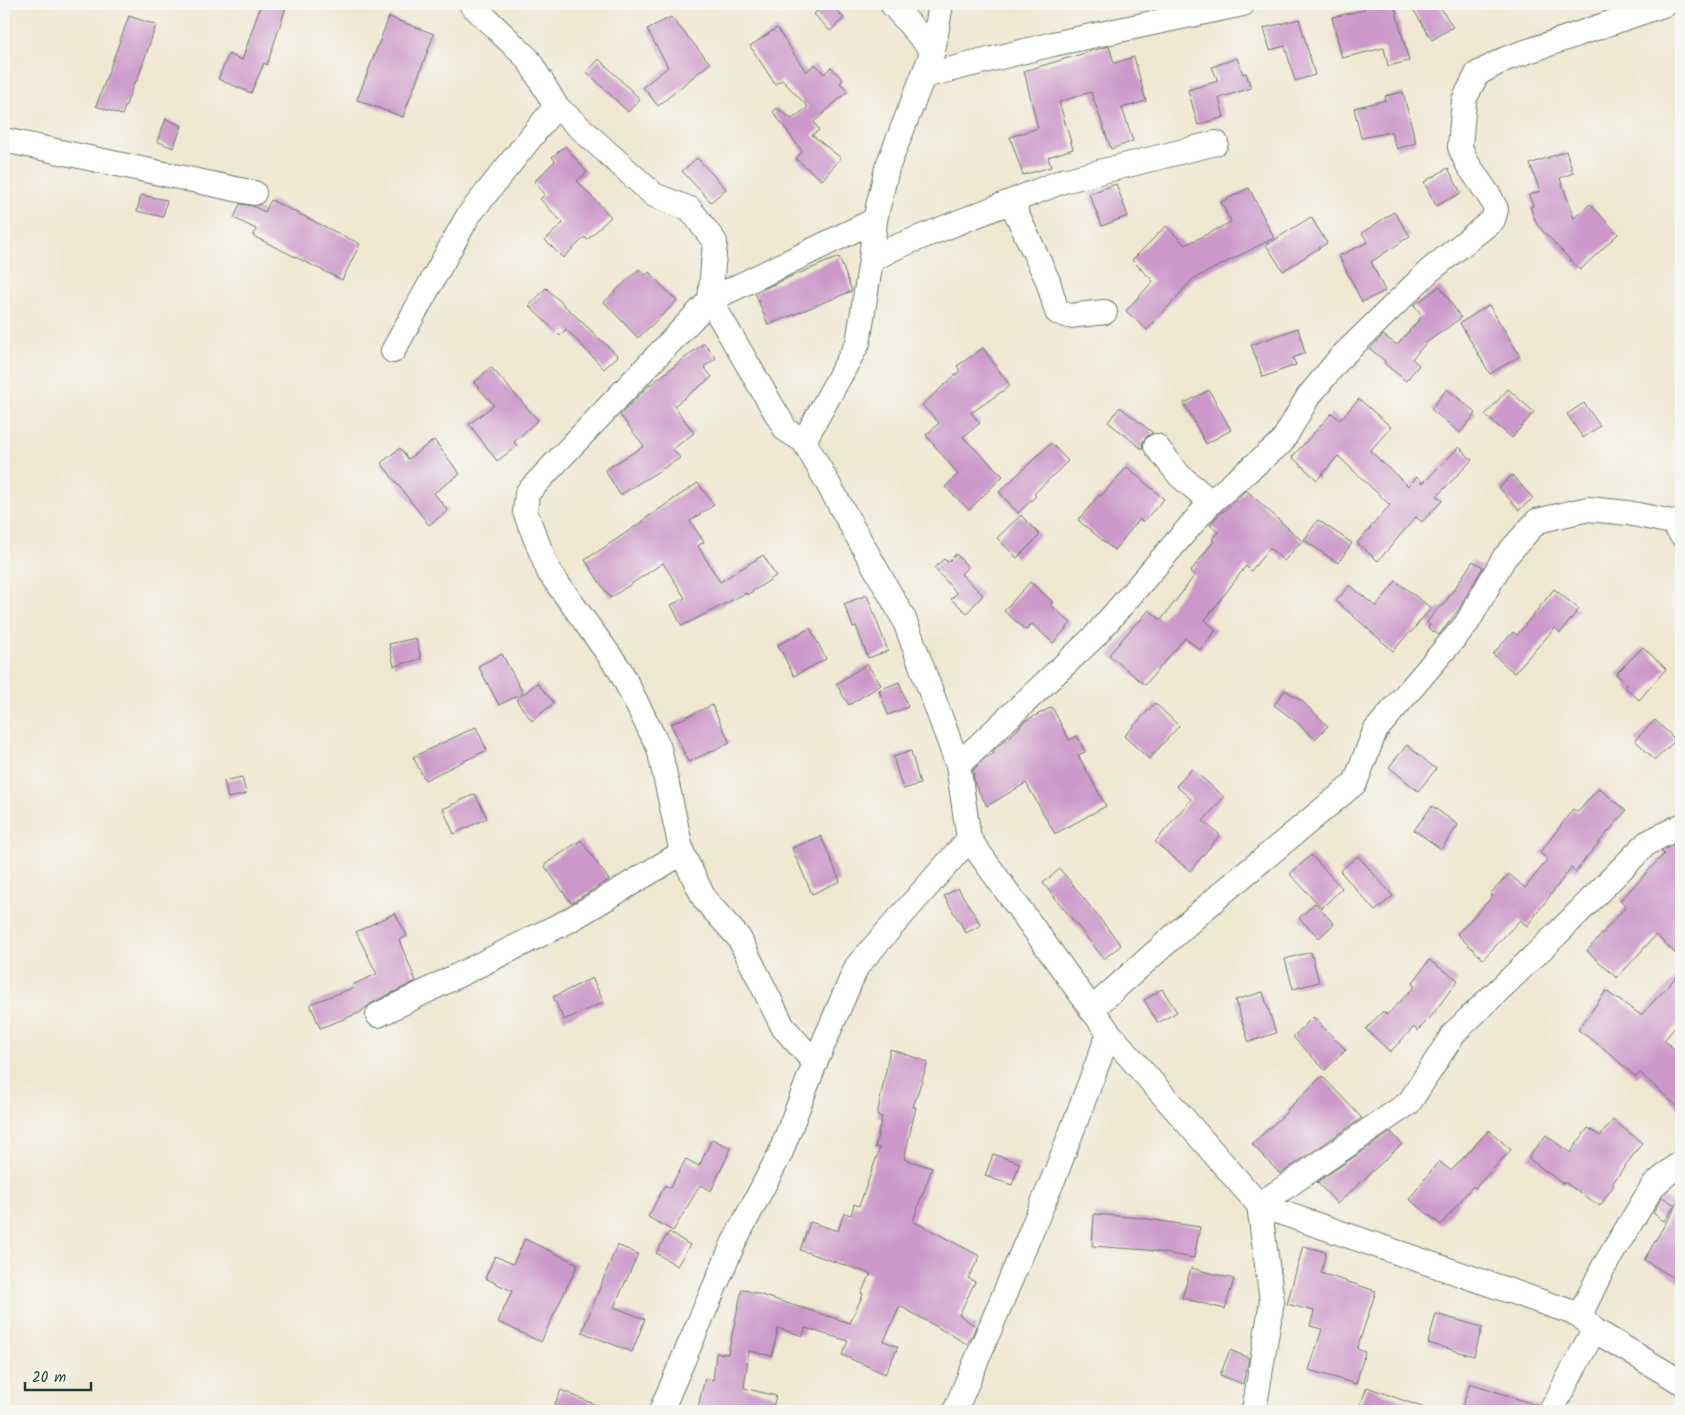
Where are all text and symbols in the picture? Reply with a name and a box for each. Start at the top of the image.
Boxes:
scale bar [25,1360,91,1392]
text: 20 m [32,1366,66,1390]

